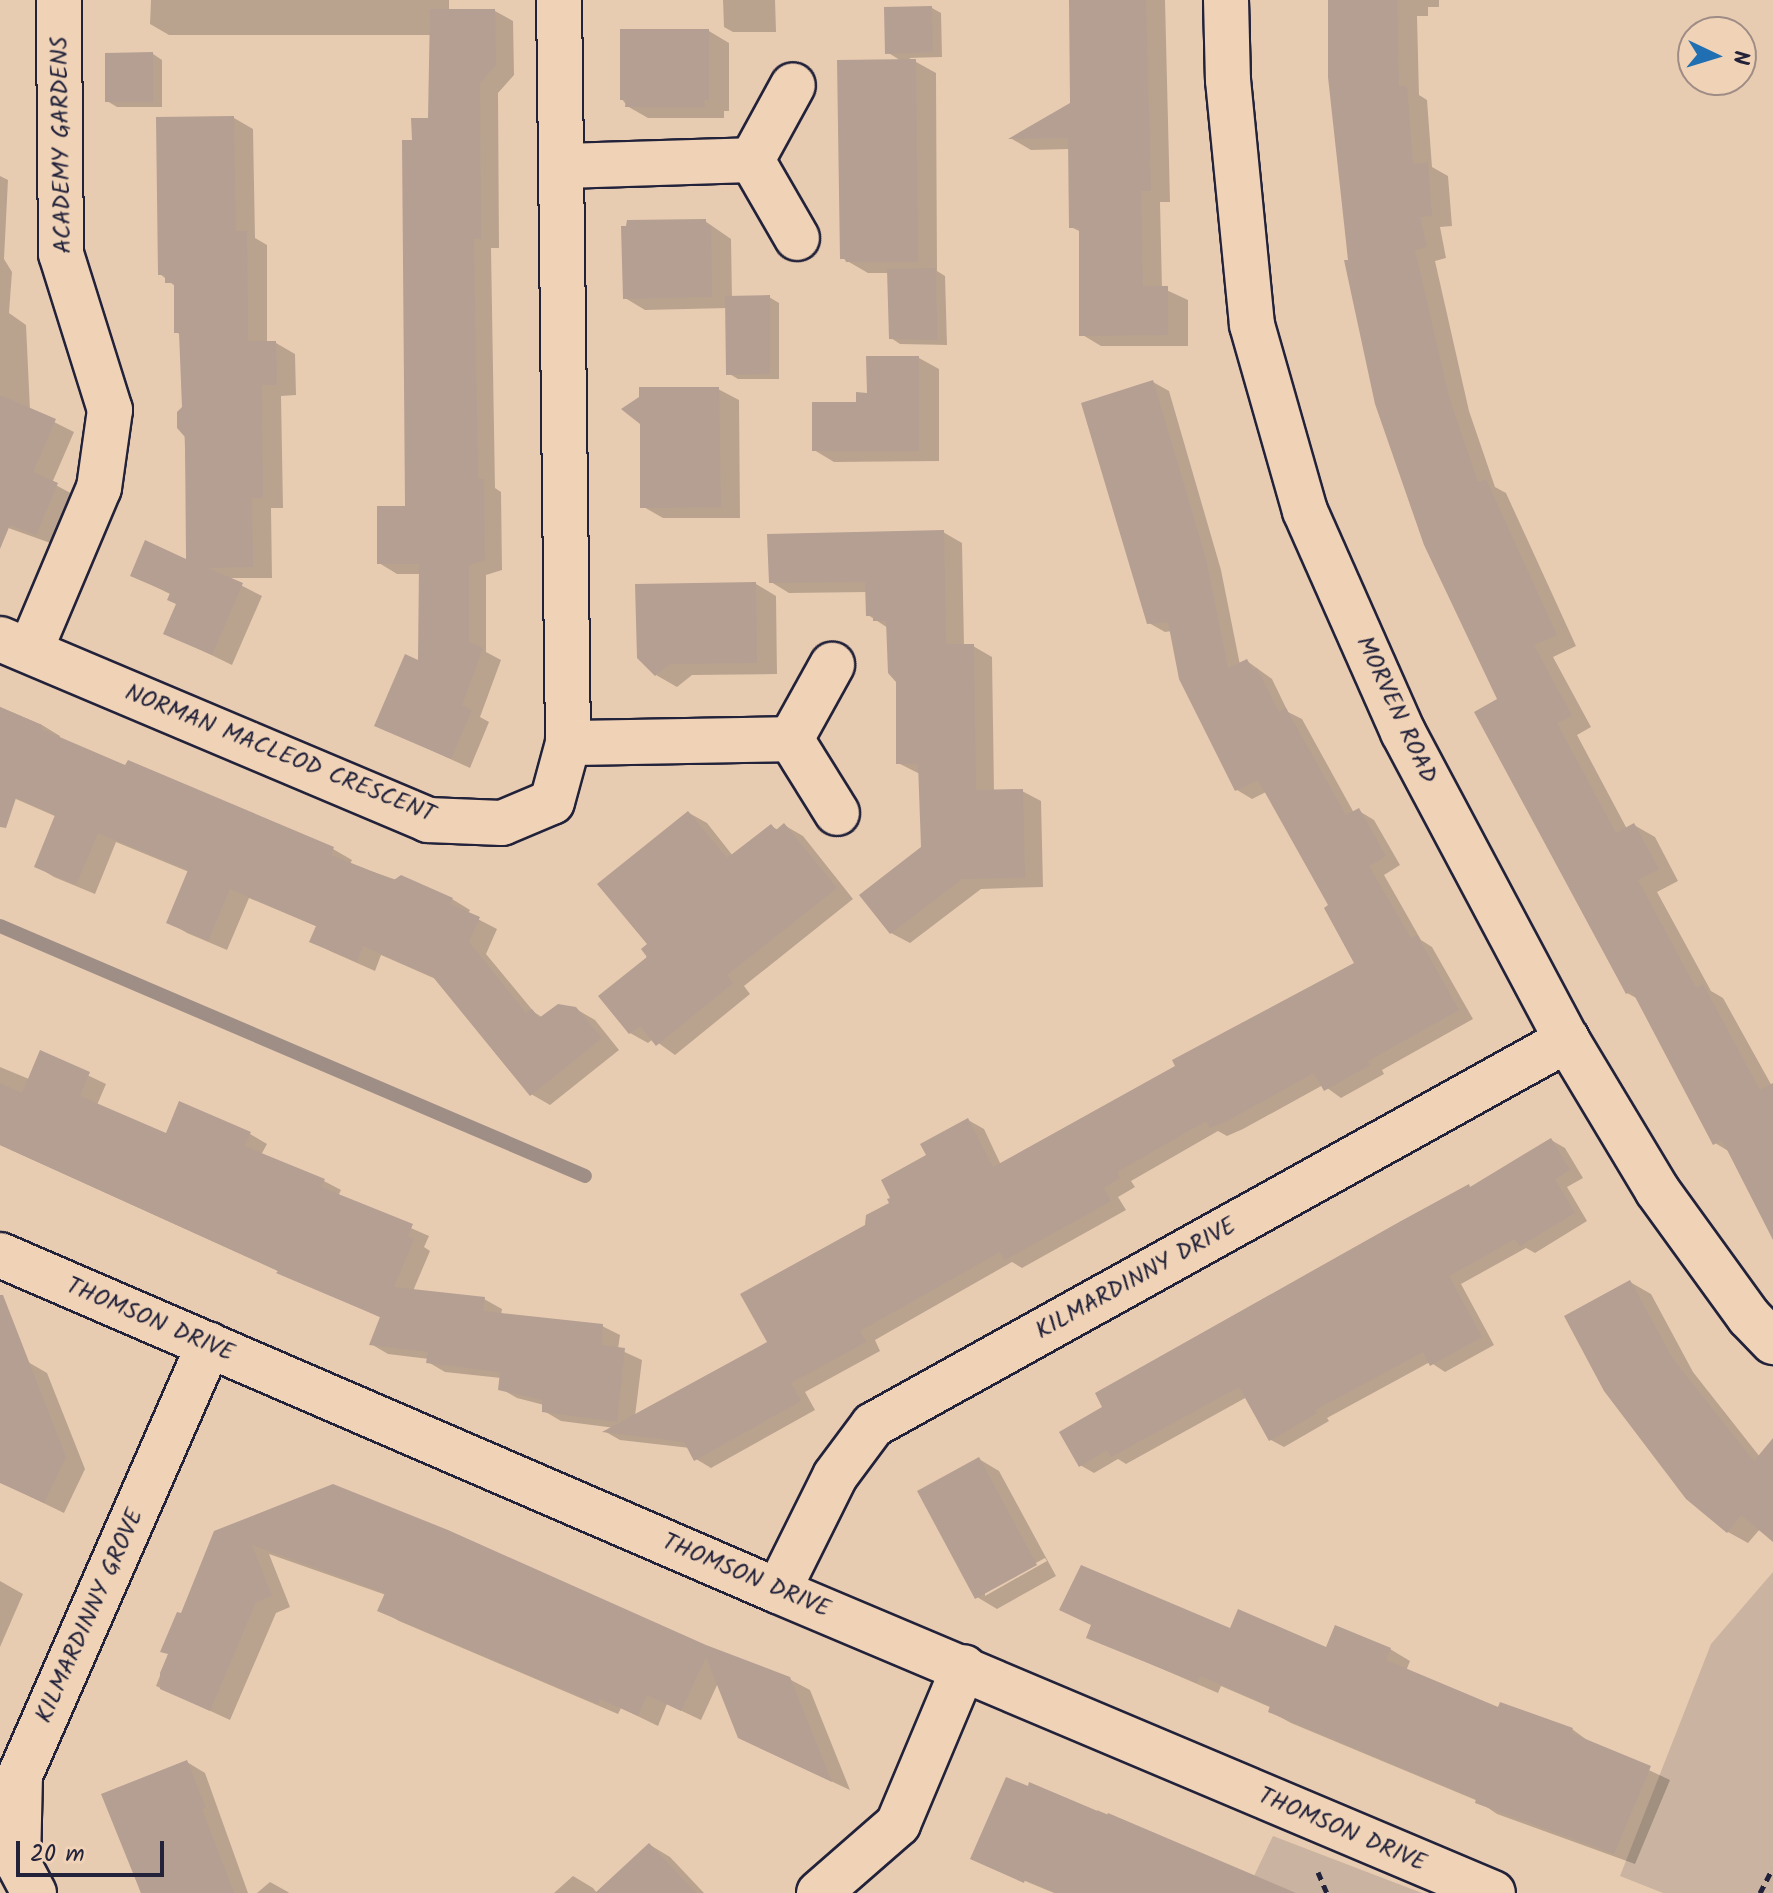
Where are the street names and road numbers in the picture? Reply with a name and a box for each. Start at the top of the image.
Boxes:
street label: ACADEMY GARDENS [46,36,78,254]
street label: MORVEN ROAD [1349,632,1443,788]
street label: NORMAN MACLEOD CRESCENT [121,678,439,830]
street label: KILMARDINNY DRIVE [1031,1212,1241,1346]
street label: THOMSON DRIVE [62,1272,238,1368]
street label: KILMARDINNY GROVE [30,1504,150,1728]
street label: THOMSON DRIVE [658,1528,834,1624]
street label: THOMSON DRIVE [1254,1782,1430,1878]

